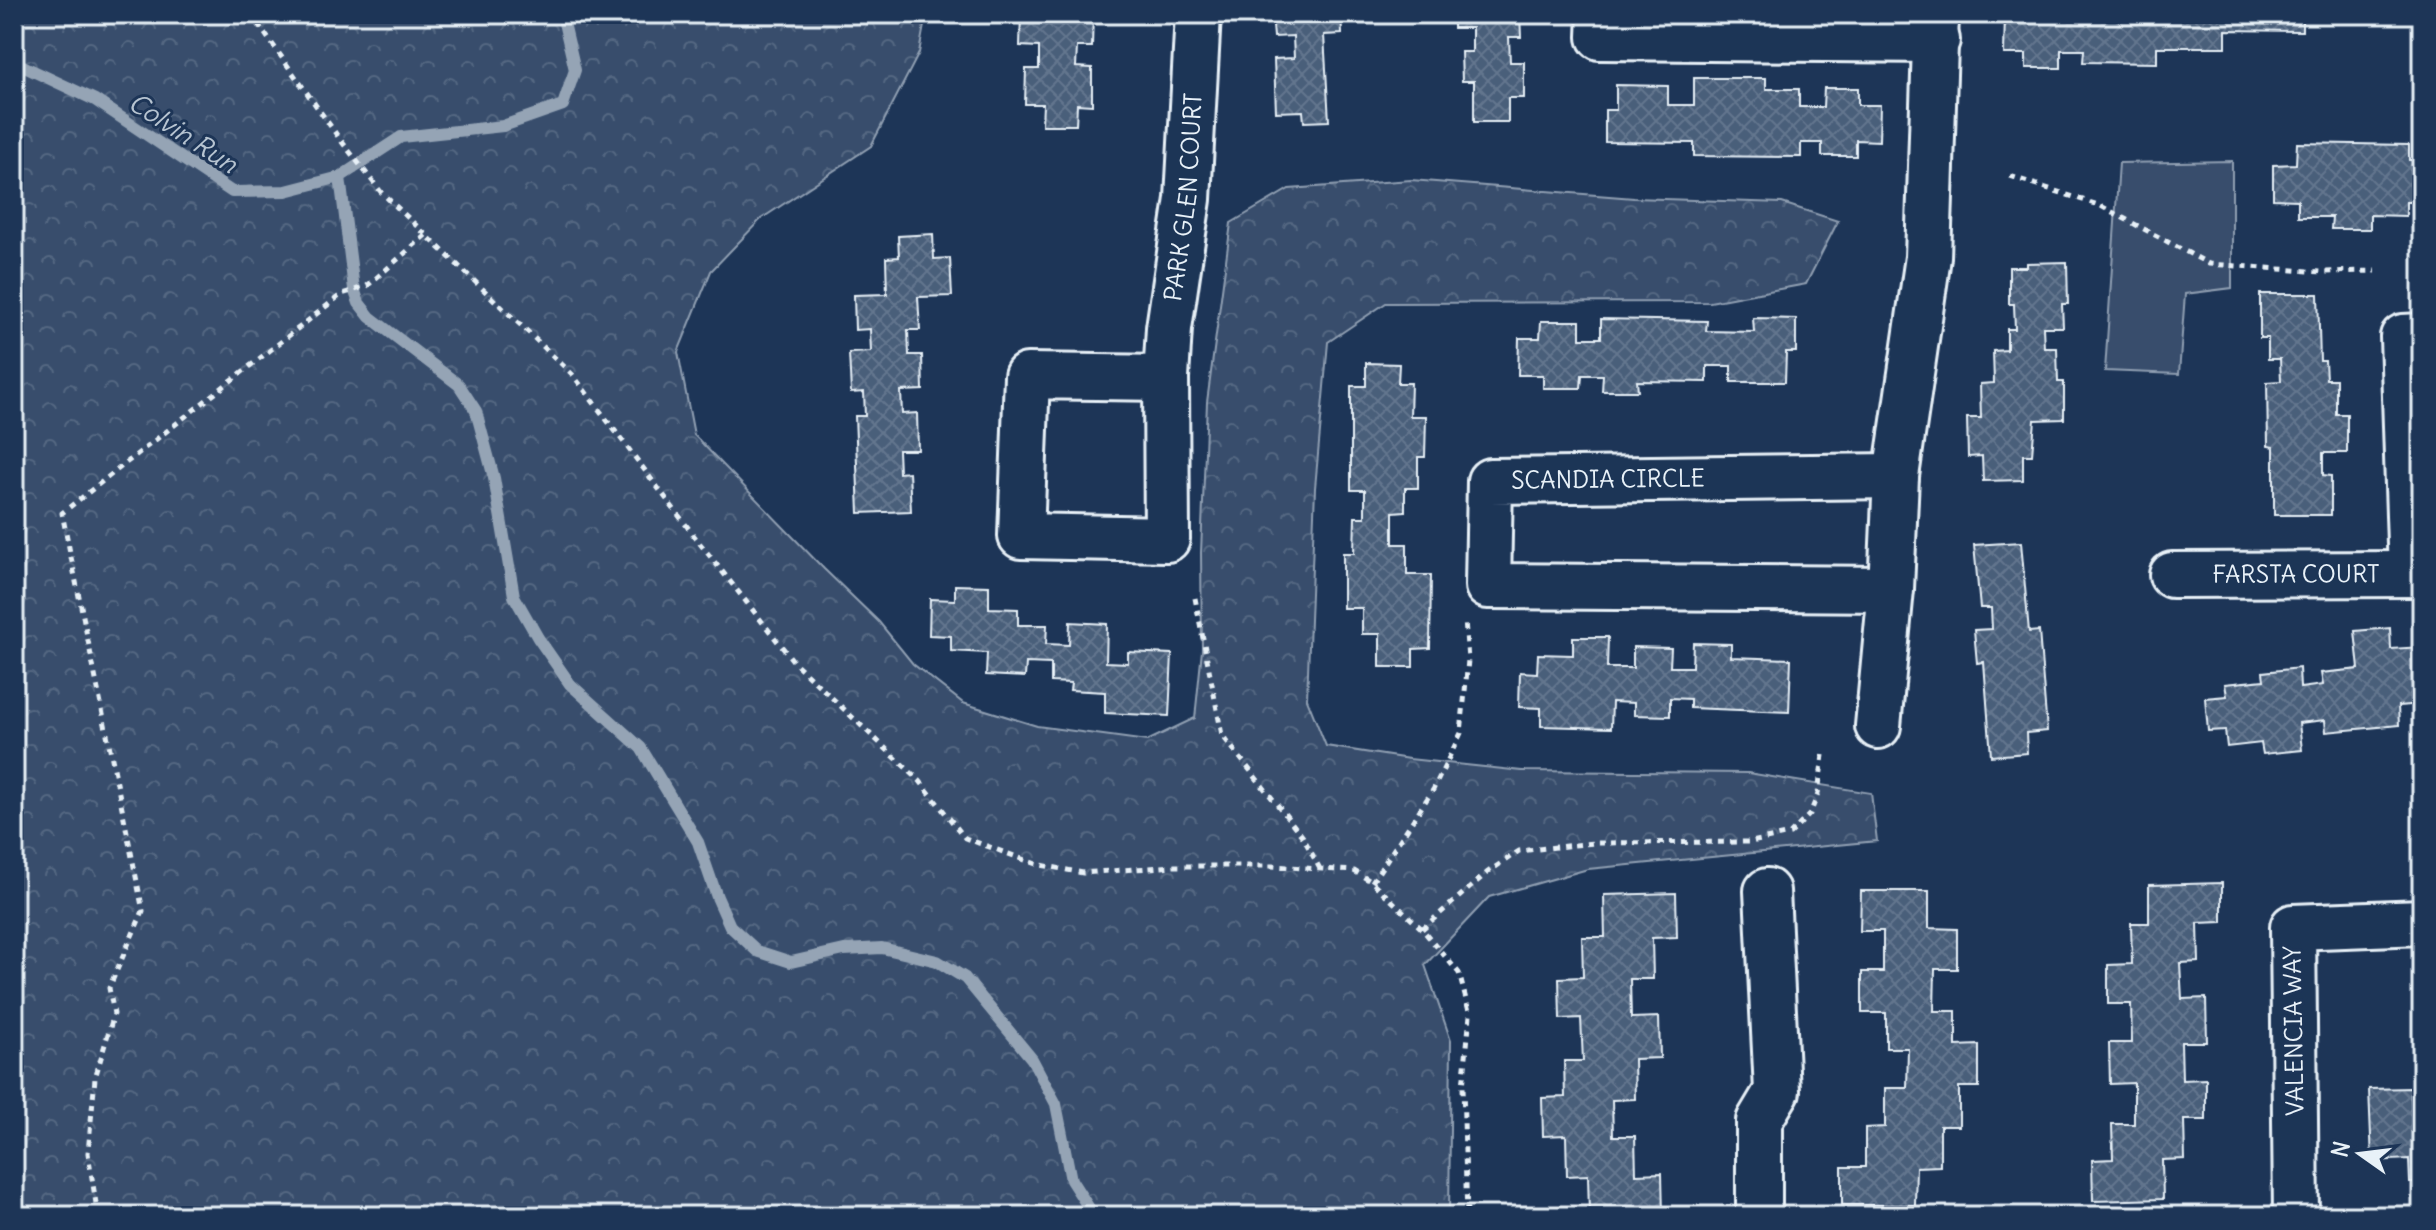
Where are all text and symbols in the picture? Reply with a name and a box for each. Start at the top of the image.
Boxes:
water label: Colvin Run [122,85,245,181]
street label: PARK GLEN COURT [1157,92,1208,303]
street label: SCANDIA CIRCLE [1511,462,1705,495]
street label: FARSTA COURT [2212,558,2380,589]
street label: VALENCIA WAY [2277,946,2309,1116]
north arrow [2320,1114,2400,1194]
text: N [2325,1138,2356,1160]

